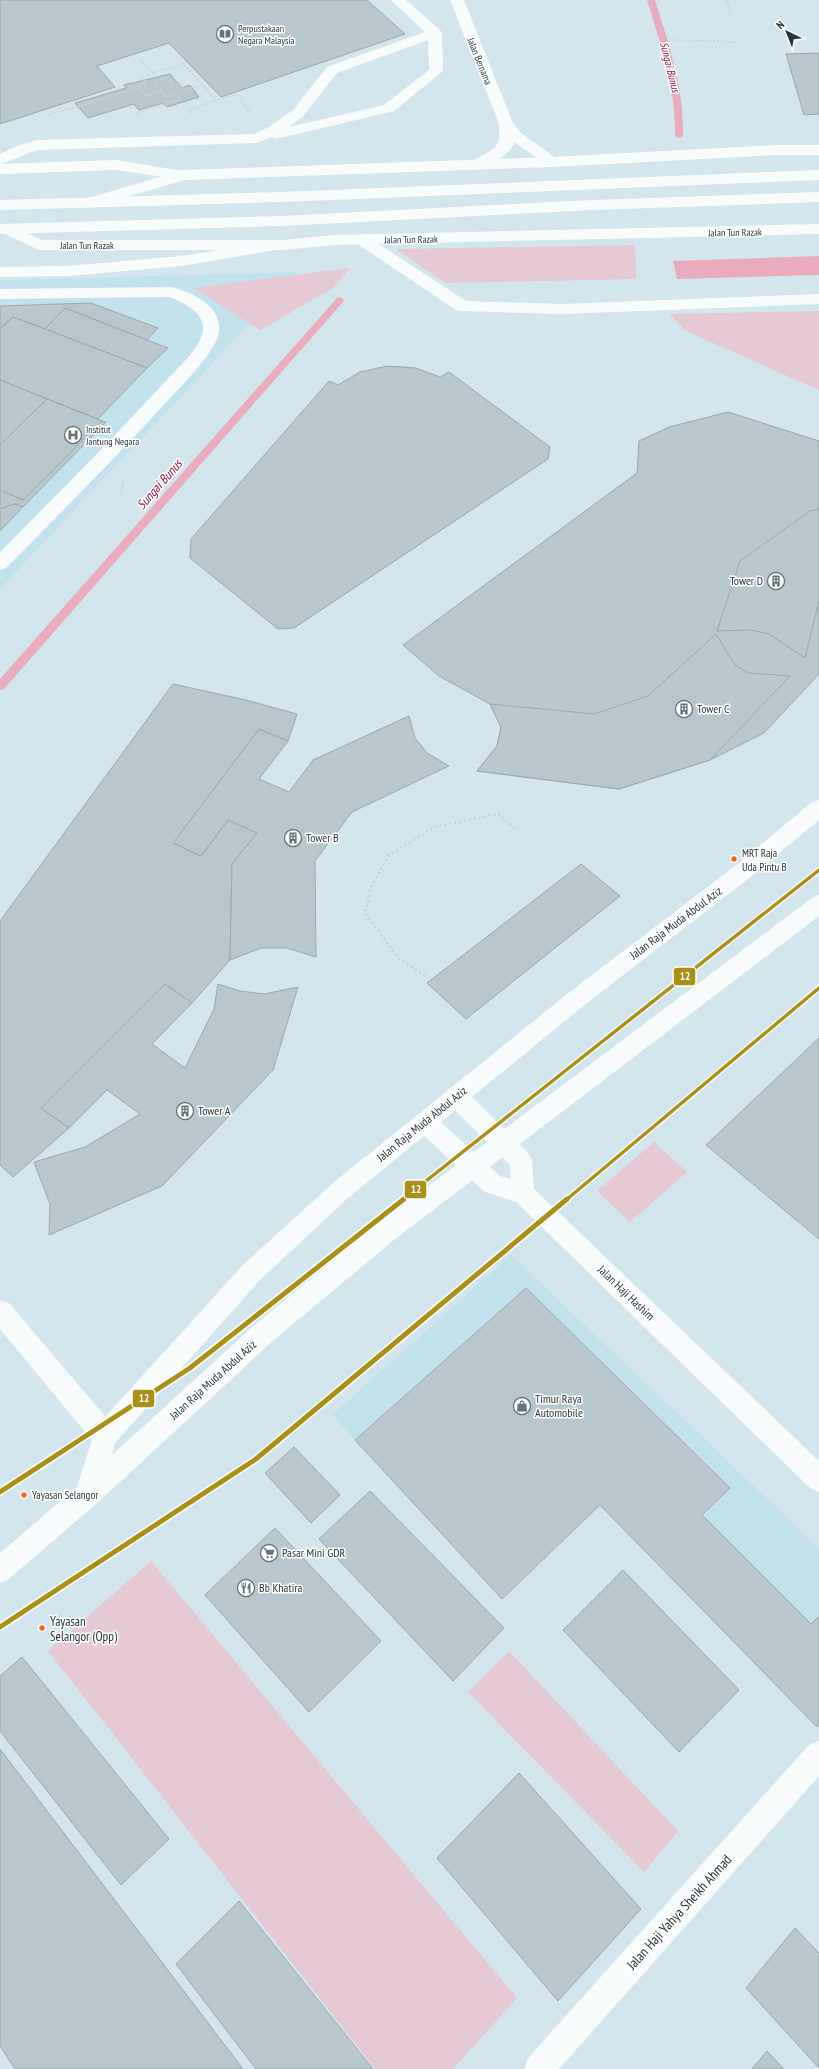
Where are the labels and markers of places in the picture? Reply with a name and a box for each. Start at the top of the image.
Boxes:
place label: Perpustakaan Negara Malaysia [238,22,295,47]
library icon: Perpustakaan Negara Malaysia [215,24,235,44]
place label: Institut Jantung Negara [85,423,139,448]
hospital icon: Institut Jantung Negara [63,425,83,445]
building icon: Tower D [766,571,786,591]
place label: Tower D [730,573,763,588]
building icon: Tower C [674,699,694,719]
place label: Tower C [697,701,730,716]
building icon: Tower B [283,828,303,848]
place label: Tower B [306,830,339,845]
place label: MRT Raja Uda Pintu B [742,846,787,874]
marker: MRT Raja Uda Pintu B [729,854,739,864]
building icon: Tower A [175,1101,195,1121]
place label: Tower A [198,1103,231,1118]
place label: Timur Raya Automobile [535,1391,583,1420]
shop icon: Timur Raya Automobile [512,1396,532,1416]
place label: Yayasan Selangor [32,1488,98,1502]
marker: Yayasan Selangor [19,1490,29,1500]
supermarket icon: Pasar Mini GDR [259,1543,279,1563]
place label: Pasar Mini GDR [282,1545,345,1560]
restaurant icon: Bb Khatira [236,1578,256,1598]
place label: Bb Khatira [259,1580,303,1595]
place label: Yayasan Selangor (Opp) [50,1613,117,1645]
marker: Yayasan Selangor (Opp) [37,1623,47,1633]

